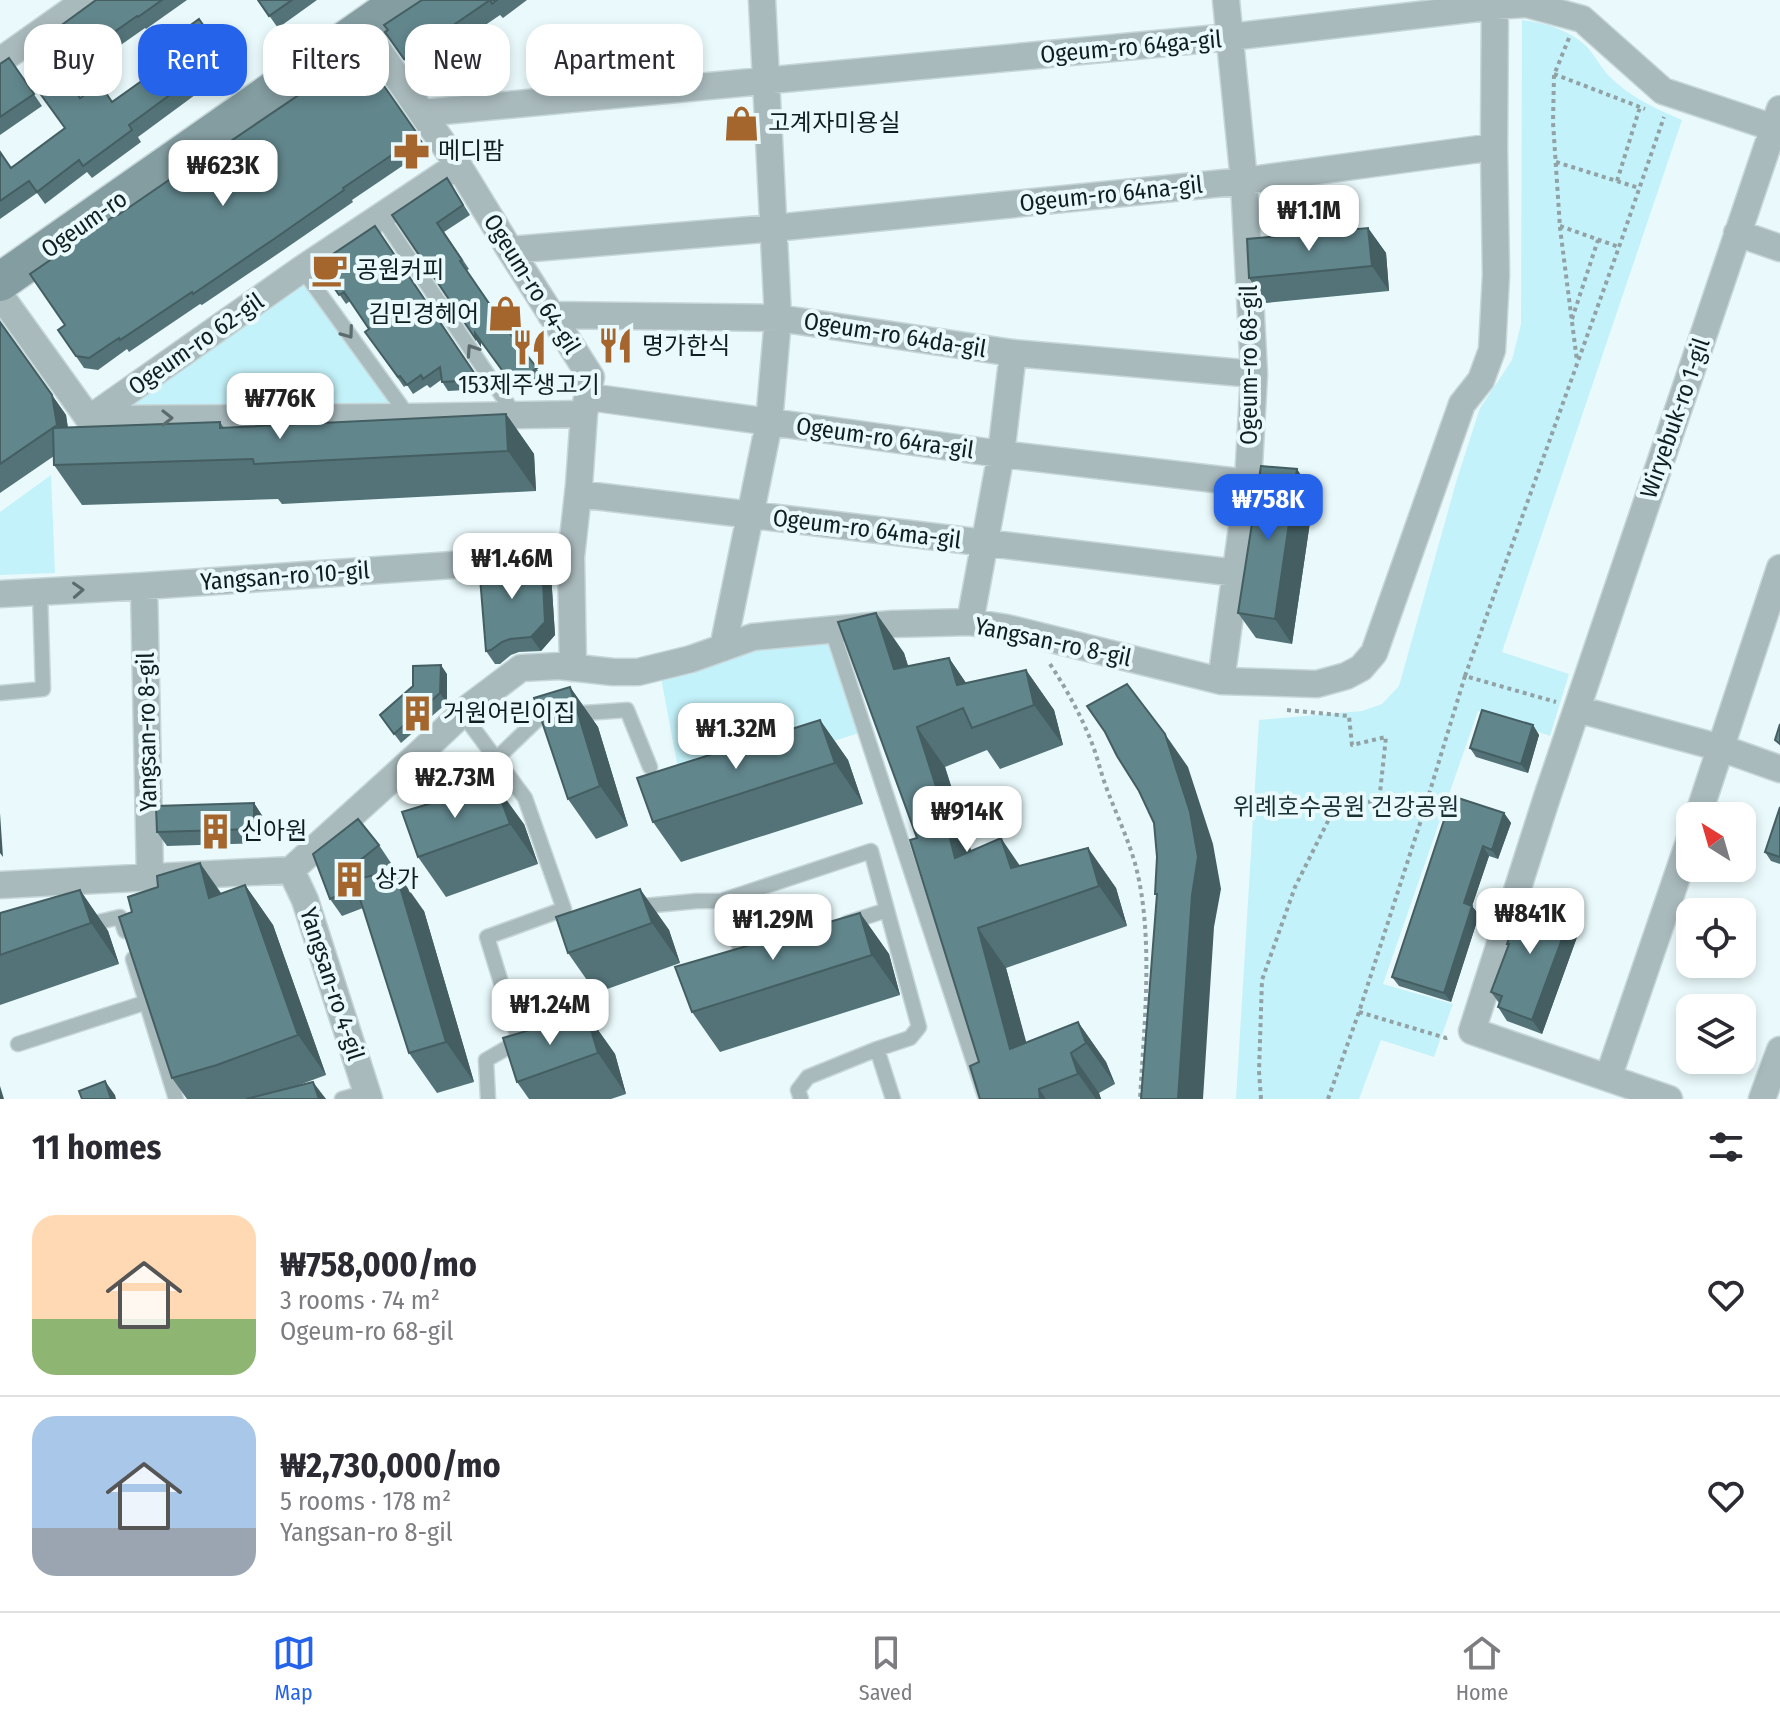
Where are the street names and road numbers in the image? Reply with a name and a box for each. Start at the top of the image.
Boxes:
street label: Ogeum-ro 64ga-gil [1039,25,1223,69]
street label: Ogeum-ro 64na-gil [1018,170,1204,218]
street label: Ogeum-ro [36,184,132,264]
street label: Ogeum-ro 64-gil [478,209,586,359]
street label: Ogeum-ro 68-gil [1235,285,1263,445]
street label: Ogeum-ro 62-gil [123,287,269,401]
street label: Ogeum-ro 64da-gil [802,307,988,363]
street label: Wiryebuk-ro 1-gil [1635,334,1715,502]
street label: Ogeum-ro 64ra-gil [794,412,976,464]
street label: Ogeum-ro 64ma-gil [771,504,963,554]
street label: Yangsan-ro 10-gil [200,556,370,596]
street label: Yangsan-ro 8-gil [972,612,1134,672]
street label: Yangsan-ro 8-gil [132,652,162,812]
street label: Yangsan-ro 4-gil [294,904,370,1064]

